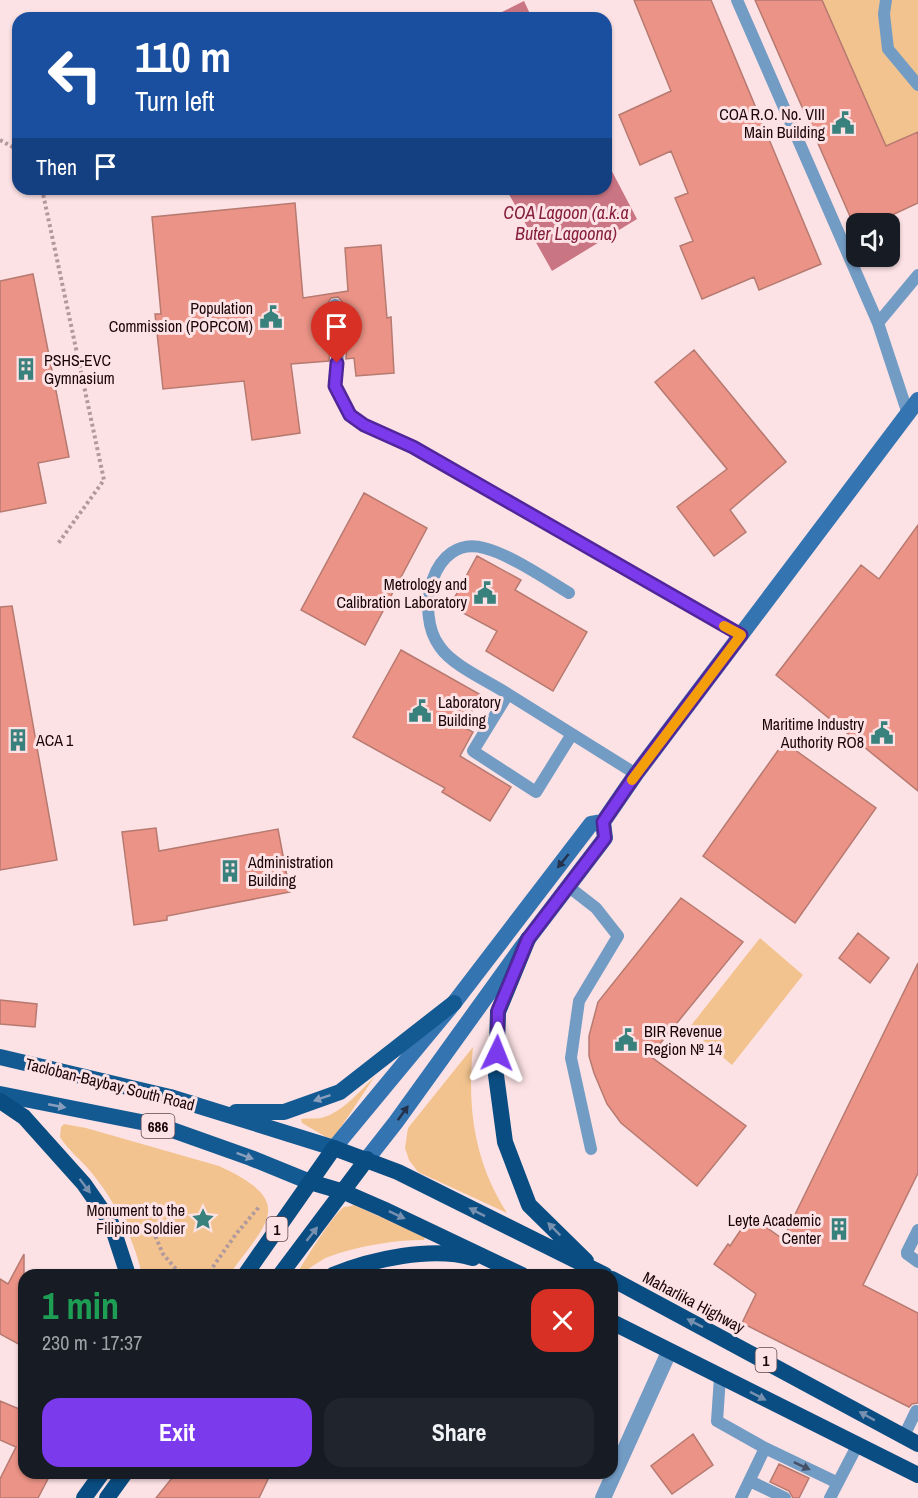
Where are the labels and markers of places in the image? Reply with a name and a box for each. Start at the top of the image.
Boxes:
place label: COA R.O. No. VIII Main Building [719,103,826,143]
public building icon: COA R.O. No. VIII Main Building [830,110,856,136]
place label: Population Commission (POPCOM) [109,297,253,337]
pin [311,301,362,363]
public building icon: Population Commission (POPCOM) [258,304,284,330]
place label: PSHS-EVC Gymnasium [44,349,115,389]
building icon: PSHS-EVC Gymnasium [13,356,39,382]
place label: Metrology and Calibration Laboratory [336,573,467,613]
public building icon: Metrology and Calibration Laboratory [472,580,498,606]
place label: Laboratory Building [438,691,501,731]
public building icon: Laboratory Building [407,698,433,724]
place label: Maritime Industry Authority RO8 [762,713,864,753]
public building icon: Maritime Industry Authority RO8 [869,720,895,746]
building icon: ACA 1 [5,727,31,753]
place label: ACA 1 [35,729,74,751]
place label: Administration Building [247,851,333,891]
building icon: Administration Building [217,858,243,884]
place label: BIR Revenue Region № 14 [644,1020,722,1060]
public building icon: BIR Revenue Region № 14 [613,1027,639,1053]
place label: Monument to the Filipino Soldier [87,1199,186,1239]
place icon: Monument to the Filipino Soldier [190,1206,216,1232]
place label: Leyte Academic Center [728,1209,822,1249]
building icon: Leyte Academic Center [826,1216,852,1242]

